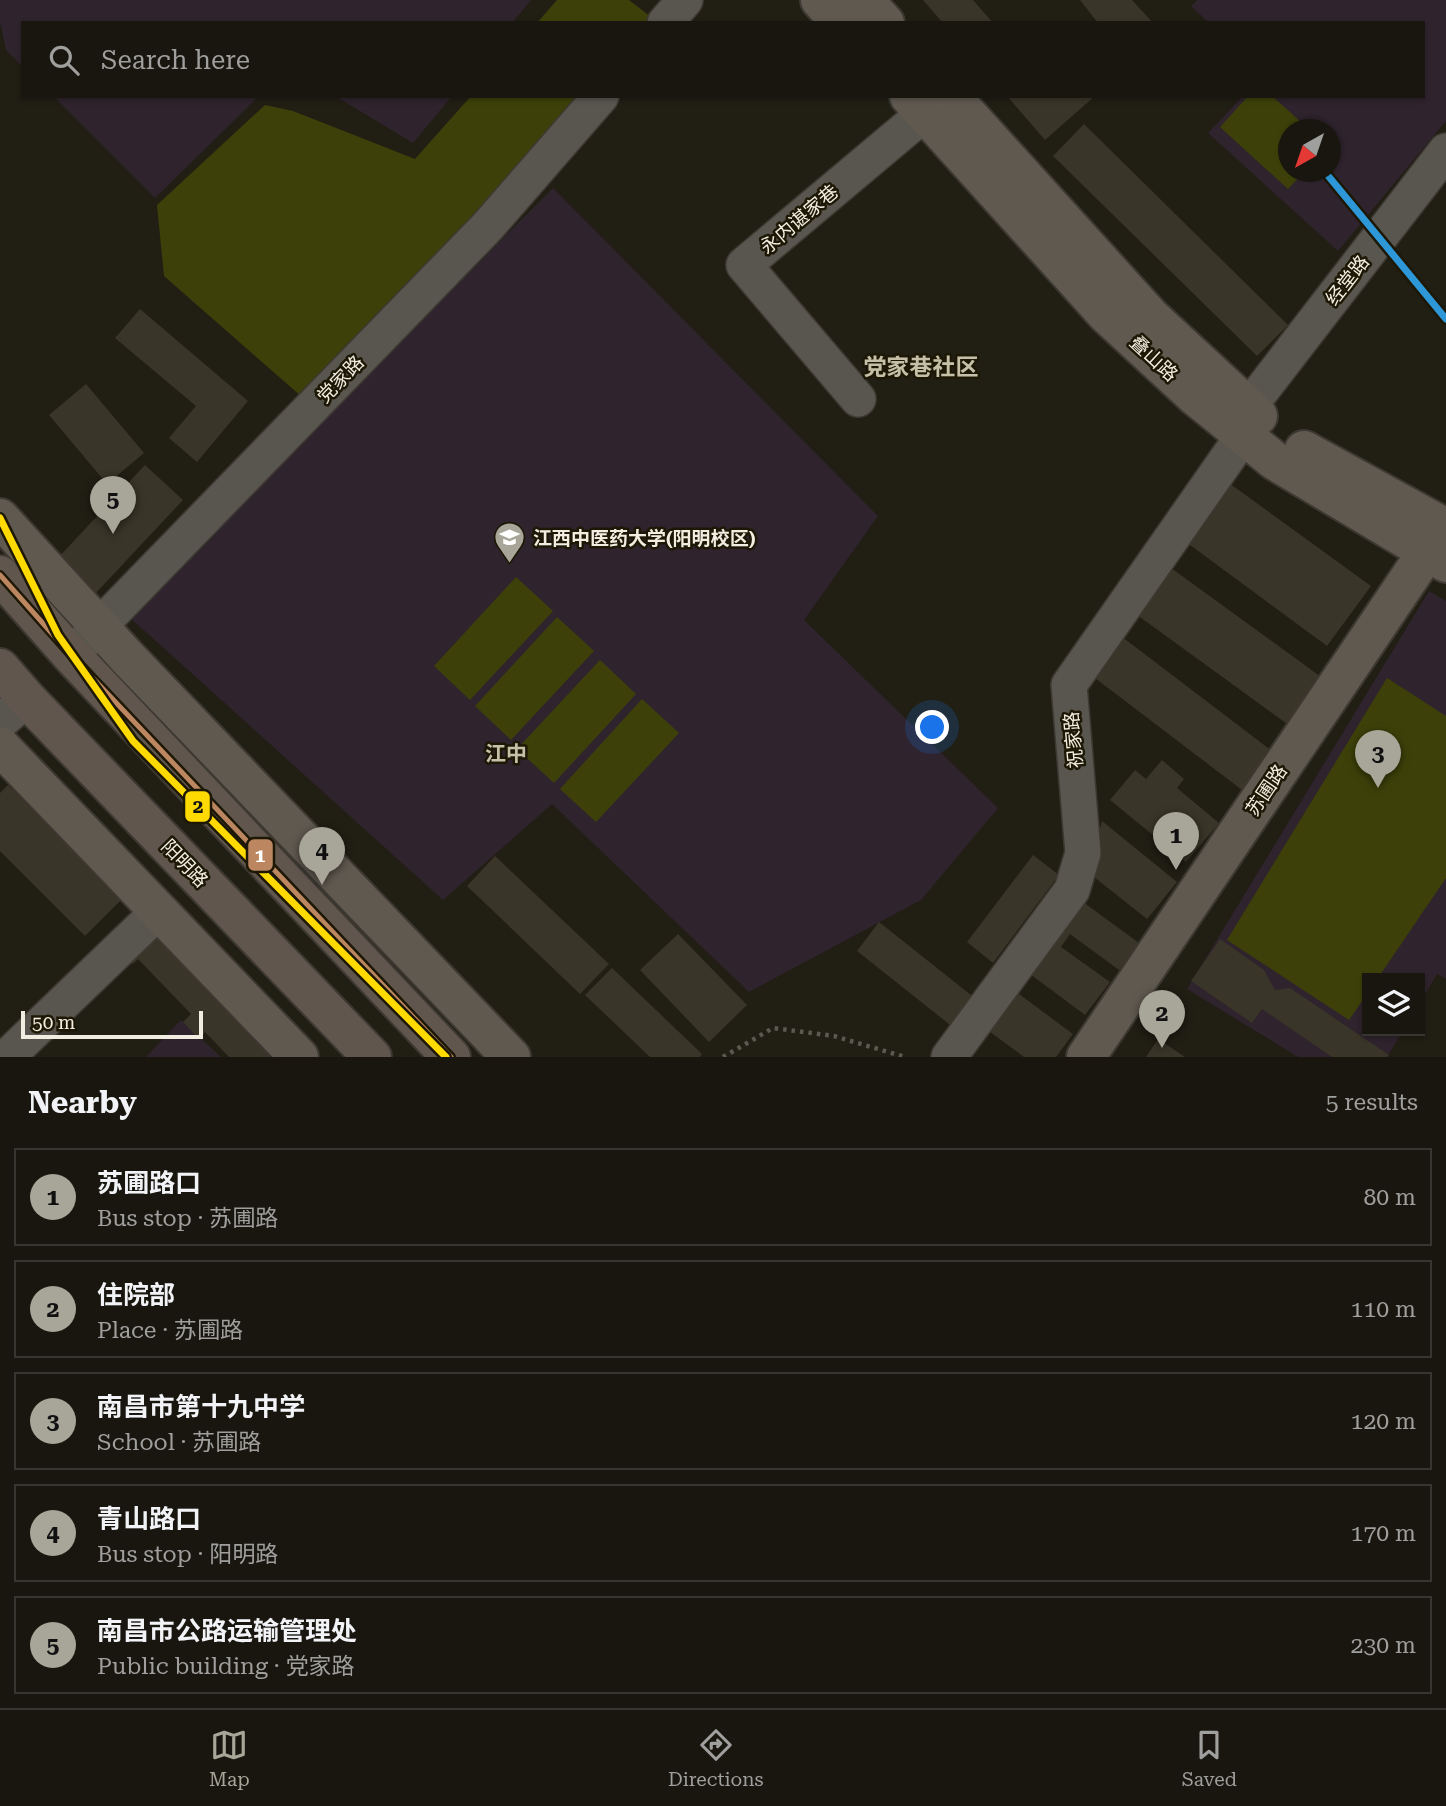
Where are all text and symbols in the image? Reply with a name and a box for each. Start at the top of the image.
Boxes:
search box [21,21,1425,98]
icon: search [45,41,83,79]
text: Search here [101,45,250,75]
north arrow [1278,119,1341,182]
street label: 永内谌家巷 [756,180,843,259]
street label: 经堂路 [1321,251,1374,310]
street label: 叠山路 [1125,331,1182,386]
street label: 党家路 [312,351,368,408]
district label: 党家巷社区 [864,354,979,381]
pin: 5 [90,476,136,534]
school or university icon: 江西中医药大学(阳明校区) [493,521,527,565]
place label: 江西中医药大学(阳明校区) [533,527,756,550]
your location [915,710,949,744]
street label: 祝家路 [1060,711,1087,769]
pin: 3 [1355,730,1401,788]
district label: 江中 [485,742,527,766]
street label: 苏圃路 [1241,760,1292,820]
line badge: 2 [184,790,211,823]
text: 2 [193,795,203,818]
pin: 1 [1153,812,1199,870]
pin: 4 [299,827,345,885]
street label: 阳明路 [157,835,213,892]
line badge: 1 [247,838,274,872]
text: 1 [255,844,266,867]
map controls [1362,973,1425,1036]
button: layers [1362,973,1425,1036]
pin: 2 [1139,990,1185,1048]
scale bar [21,1008,203,1040]
text: 50 m [32,1011,75,1034]
text: Nearby [28,1085,137,1120]
text: 5 results [1326,1089,1418,1116]
text: 苏圃路口 [97,1168,201,1198]
text: 1 [47,1184,59,1211]
text: 80 m [1363,1184,1416,1211]
text: Bus stop · 苏圃路 [97,1205,278,1232]
text: 住院部 [97,1280,175,1310]
text: 2 [47,1296,59,1323]
text: 110 m [1351,1296,1416,1323]
text: Place · 苏圃路 [97,1317,243,1344]
text: 南昌市第十九中学 [97,1392,305,1422]
text: 3 [47,1408,59,1435]
text: 120 m [1351,1408,1416,1435]
text: School · 苏圃路 [97,1429,261,1456]
text: 青山路口 [97,1504,201,1534]
text: 4 [47,1520,59,1547]
text: 170 m [1351,1520,1416,1547]
text: Bus stop · 阳明路 [97,1541,278,1568]
text: 南昌市公路运输管理处 [97,1616,357,1646]
text: 5 [47,1632,59,1659]
text: 230 m [1351,1632,1416,1659]
text: Public building · 党家路 [97,1653,354,1680]
tab: Map [209,1726,250,1791]
tab: Directions [668,1726,764,1791]
tab: Saved [1182,1726,1237,1791]

